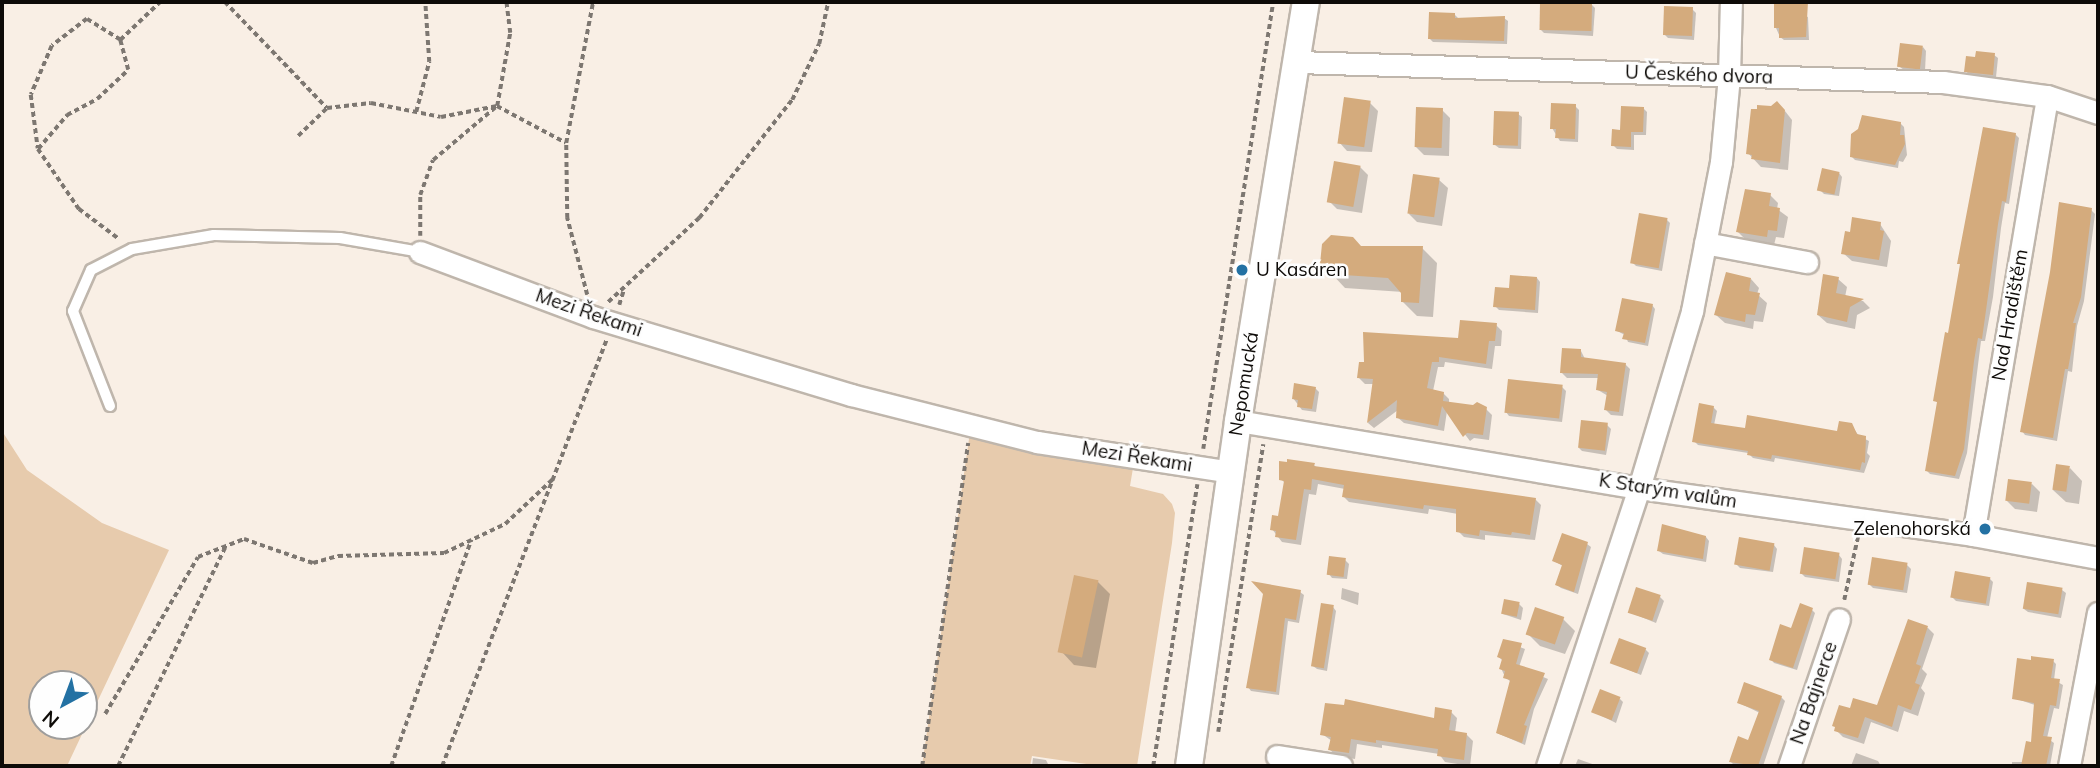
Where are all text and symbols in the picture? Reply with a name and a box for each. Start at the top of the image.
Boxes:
street label: U Českého dvora [1625,61,1773,89]
street label: Nad Hradištěm [1987,247,2033,383]
place label: U Kasáren [1256,259,1347,281]
marker: U Kasáren [1234,262,1250,278]
street label: Mezi Řekami [533,284,645,342]
street label: Nepomucká [1225,330,1263,438]
street label: Mezi Řekami [1080,437,1194,477]
street label: K Starým valům [1597,469,1739,513]
place label: Zelenohorská [1853,518,1971,540]
marker: Zelenohorská [1977,521,1993,537]
street label: Na Bajnerce [1786,639,1842,747]
north arrow [28,670,98,740]
text: N [37,706,64,733]

